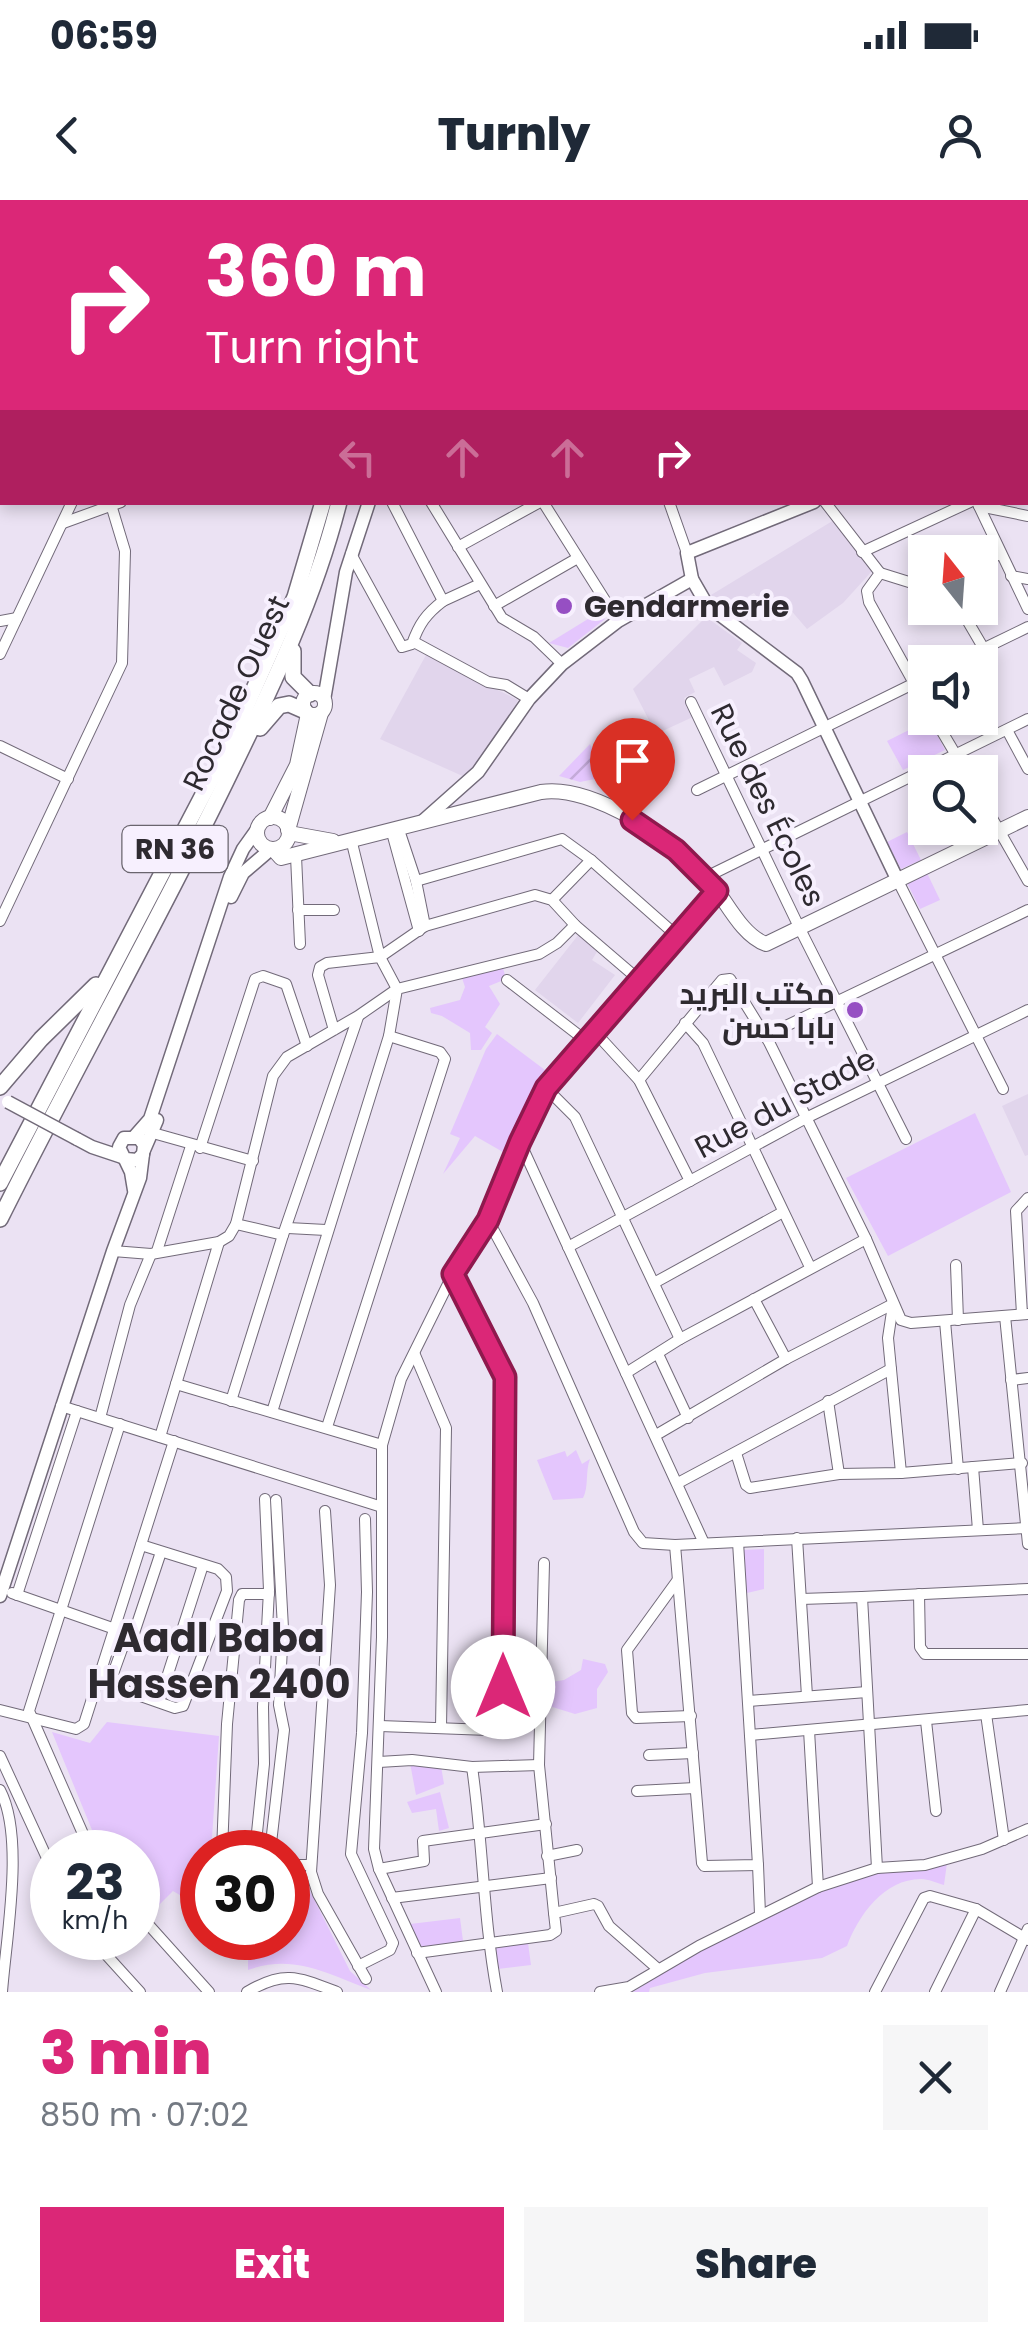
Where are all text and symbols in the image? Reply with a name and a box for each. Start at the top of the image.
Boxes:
text: 06:59 [50,9,158,62]
text: Turnly [438,103,590,166]
icon: back [40,108,95,163]
icon: person [933,108,988,163]
text: 360 m [205,222,427,321]
icon: right [40,240,170,370]
text: Turn right [205,316,419,379]
icon: left [330,430,385,485]
icon: ahead [435,430,490,485]
icon: ahead [540,430,595,485]
icon: right [645,430,700,485]
north arrow [908,535,998,625]
map controls [908,535,998,845]
place label: Gendarmerie [584,585,790,628]
street label: Rocade Ouest [172,588,300,798]
marker: Gendarmerie [553,595,575,617]
button: sound [908,645,998,735]
street label: Rue des Écoles [700,696,836,914]
pin [590,718,675,821]
icon: arrive [605,733,660,788]
button: search [908,755,998,845]
road number: RN 36 [122,826,228,872]
place label: مكتب البريد بابا حسن [679,972,835,1049]
marker: مكتب البريد بابا حسن [844,999,866,1021]
street label: Rue du Stade [687,1037,883,1169]
district label: Aadl Baba Hassen 2400 [87,1610,351,1712]
position arrow [451,1635,555,1739]
speed limit sign: 30 [180,1830,310,1960]
text: 23 [66,1847,124,1918]
text: km/h [62,1903,128,1938]
text: 3 min [40,2011,212,2095]
button: close [883,2025,988,2130]
text: 850 m · 07:02 [40,2092,249,2137]
button: Exit [40,2207,504,2322]
button: Share [524,2207,988,2322]

